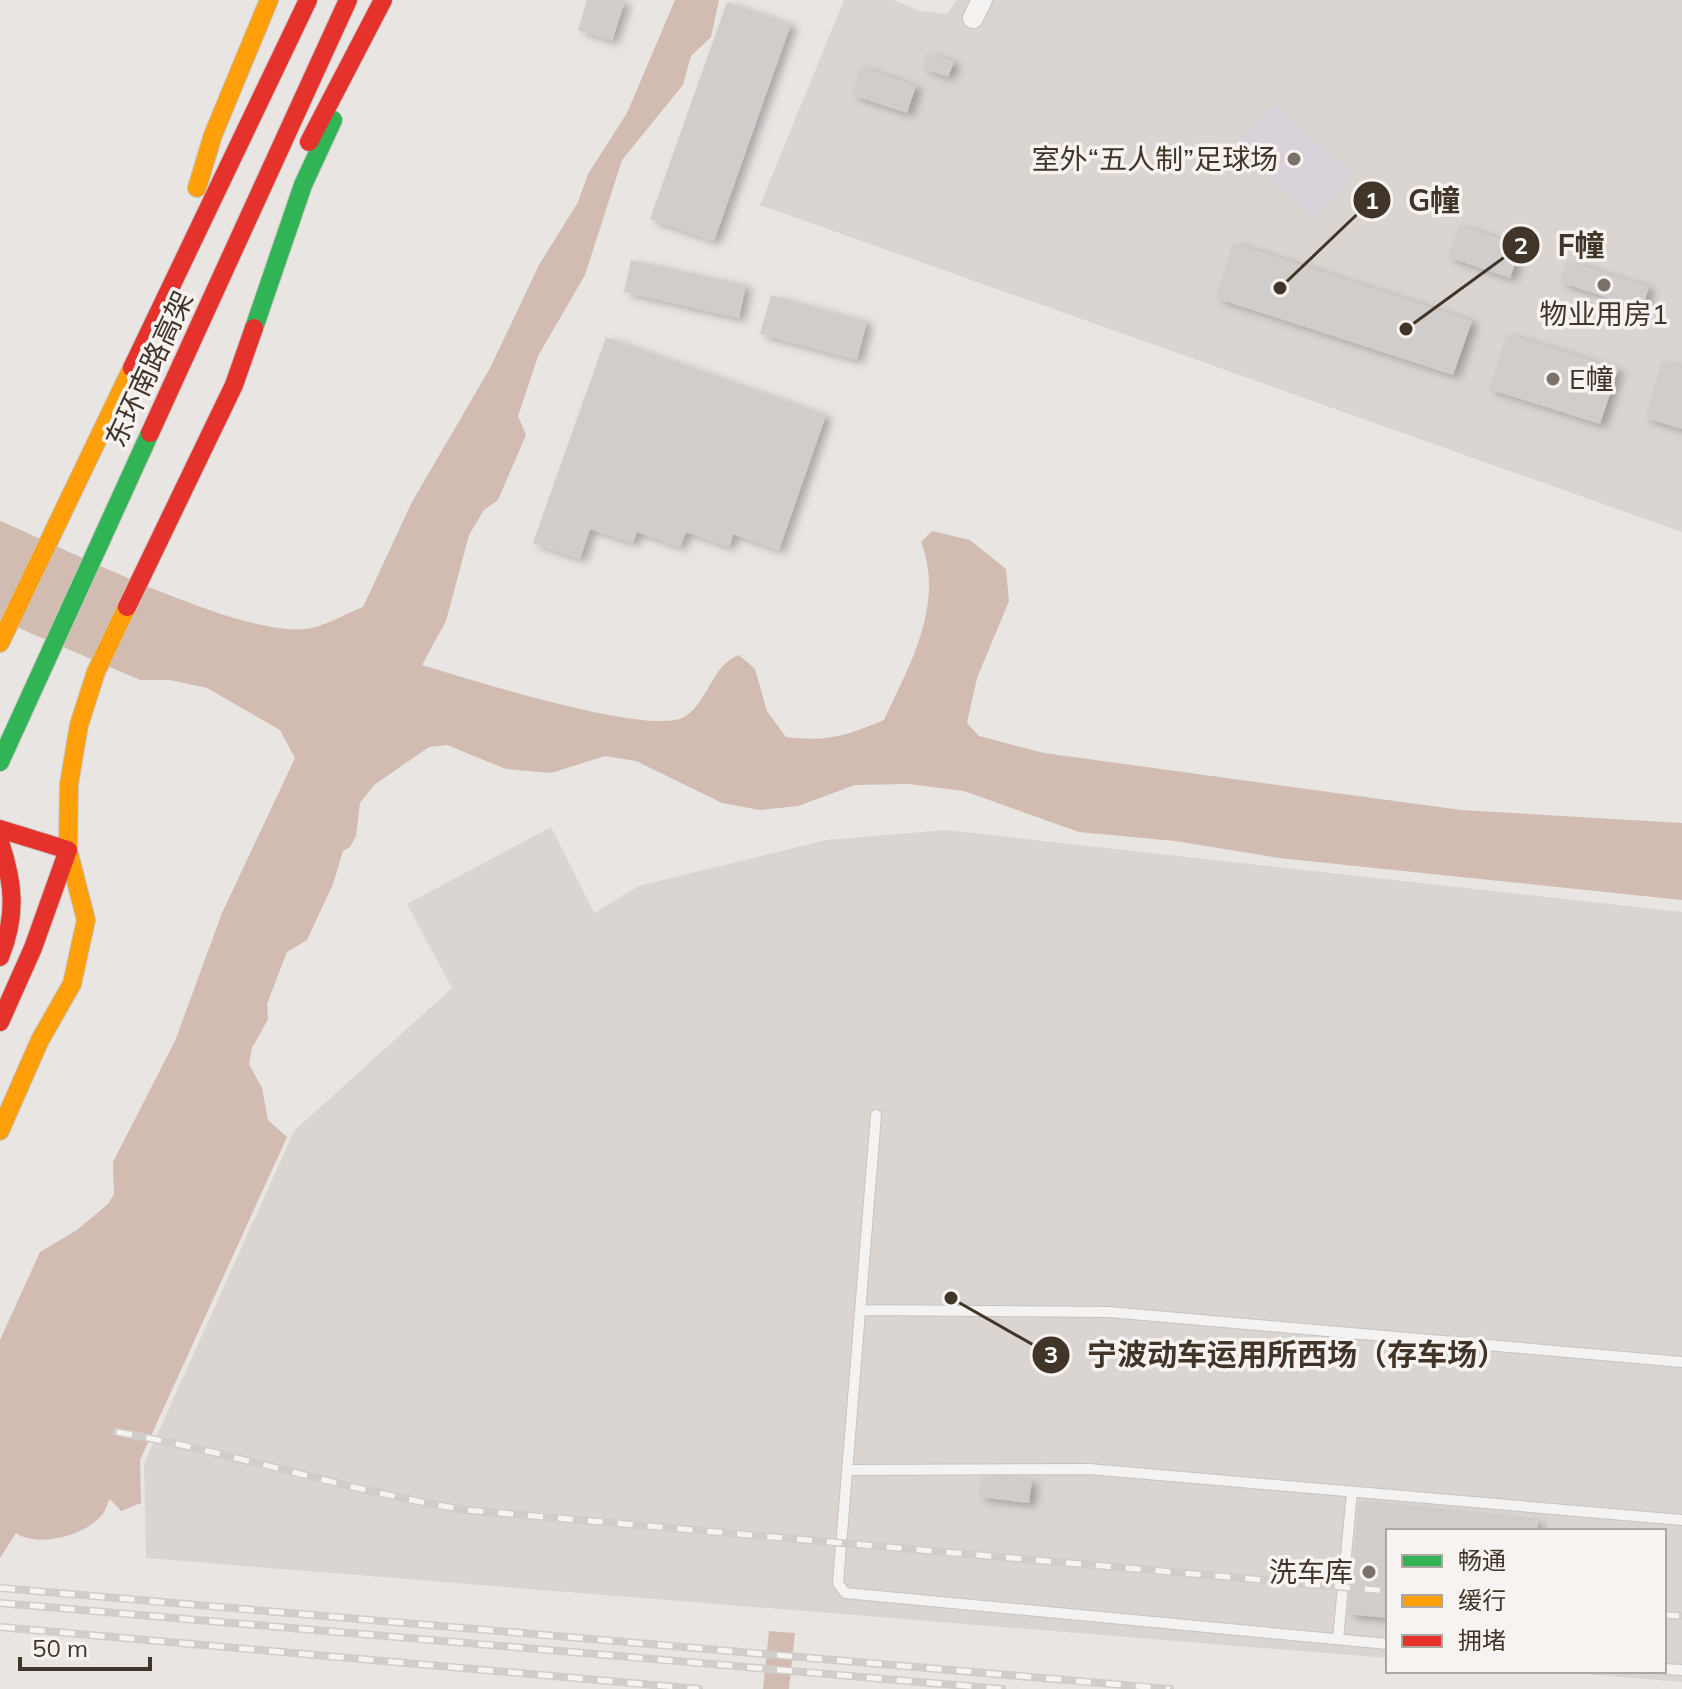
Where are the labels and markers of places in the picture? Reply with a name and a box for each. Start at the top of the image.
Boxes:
place label: 室外“五人制”足球场 [1032,141,1278,176]
marker: 室外“五人制”足球场 [1285,150,1303,168]
callout: G幢 [1352,173,1476,227]
callout: F幢 [1501,218,1620,272]
marker: 物业用房1 [1595,276,1613,294]
place label: 物业用房1 [1540,296,1668,331]
place label: E幢 [1569,361,1613,396]
marker: E幢 [1544,370,1562,388]
callout: 宁波动车运用所西场（存车场） [1031,1328,1523,1382]
place label: 洗车库 [1269,1554,1353,1589]
marker: 洗车库 [1360,1563,1378,1581]

